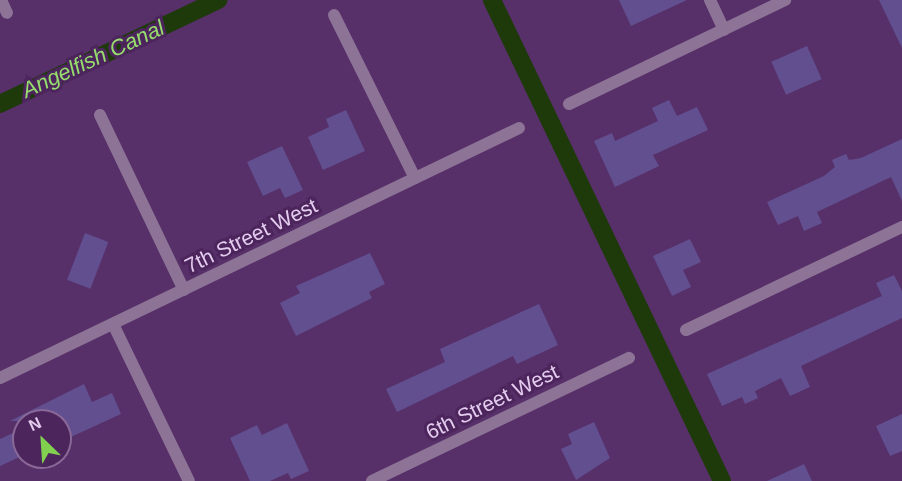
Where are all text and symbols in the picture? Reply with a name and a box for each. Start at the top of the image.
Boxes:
water label: Angelfish Canal [18,14,168,104]
street label: 7th Street West [181,193,321,279]
street label: 6th Street West [422,359,562,445]
north arrow [12,409,72,469]
text: N [26,414,44,434]

